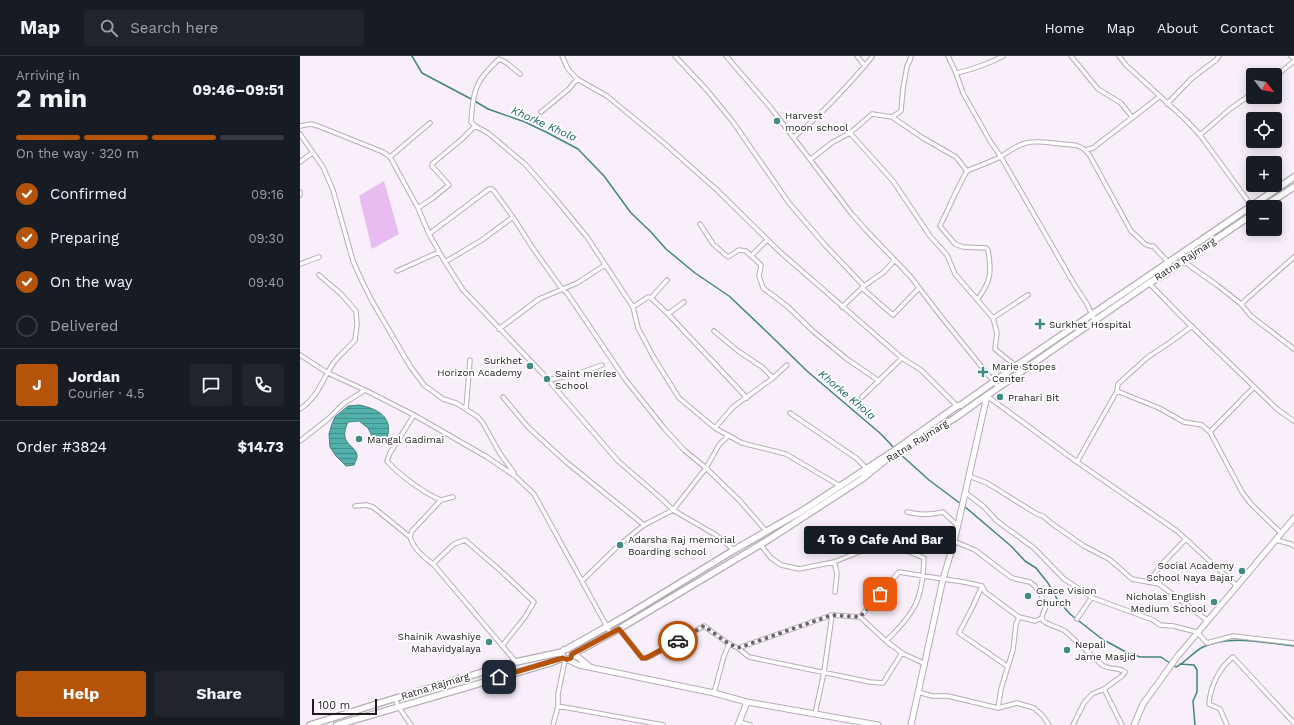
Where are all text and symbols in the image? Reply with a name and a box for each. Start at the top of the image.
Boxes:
search box [84,10,364,46]
text: Map [20,16,60,39]
icon: search [98,17,120,39]
text: Search here [130,19,218,37]
text: Home [1044,20,1084,36]
text: Map [1106,20,1135,36]
text: About [1157,20,1198,36]
text: Contact [1220,20,1274,36]
text: Arriving in [16,68,80,83]
north arrow [1246,68,1282,104]
map controls [1246,68,1282,236]
text: 09:46–09:51 [193,81,284,99]
text: 2 min [16,83,87,113]
water label: Khorke Khola [509,104,579,144]
place label: Harvest moon school [785,110,848,133]
button: locate [1246,112,1282,148]
marker: Harvest moon school [772,116,782,126]
text: On the way · 320 m [16,146,139,161]
button: + [1246,156,1282,192]
icon: check [16,183,38,205]
text: Confirmed [50,185,127,203]
text: 09:16 [251,187,284,202]
button: − [1246,200,1282,236]
icon: check [16,227,38,249]
text: Preparing [50,229,119,247]
text: 09:30 [248,231,284,246]
street label: Ratna Rajmarg [1152,235,1218,283]
icon: check [16,271,38,293]
text: On the way [50,273,132,291]
text: 09:40 [248,275,284,290]
text: Delivered [50,317,118,335]
marker: Surkhet Hospital [1034,318,1046,330]
place label: Surkhet Hospital [1049,319,1131,330]
place label: Surkhet Horizon Academy [437,355,523,378]
marker: Surkhet Horizon Academy [525,361,535,371]
place label: Marie Stopes Center [992,361,1056,384]
button: chat [190,364,232,406]
button: phone [242,364,284,406]
marker: Marie Stopes Center [977,366,989,378]
water label: Khorke Khola [816,367,878,423]
text: Jordan [68,368,120,386]
place label: Saint meries School [555,368,616,391]
marker: Saint meries School [542,374,552,384]
text: J [32,376,42,394]
text: Courier · 4.5 [68,386,145,401]
marker: Prahari Bit [995,392,1005,402]
place label: Prahari Bit [1008,392,1060,403]
street label: Ratna Rajmarg [884,417,950,464]
marker: Mangal Gadimai [354,434,364,444]
place label: Mangal Gadimai [367,434,444,445]
text: Order #3824 [16,438,107,456]
text: $14.73 [238,438,284,456]
callout: 4 To 9 Cafe And Bar [804,526,956,554]
text: 4 To 9 Cafe And Bar [817,532,943,547]
place label: Adarsha Raj memorial Boarding school [628,534,735,557]
marker: Adarsha Raj memorial Boarding school [615,540,625,550]
place label: Social Academy School Naya Bajar [1147,560,1235,583]
marker: Social Academy School Naya Bajar [1237,566,1247,576]
pin [863,577,897,611]
icon: bag [869,583,891,605]
place label: Grace Vision Church [1036,585,1097,608]
marker: Grace Vision Church [1023,591,1033,601]
place label: Nicholas English Medium School [1126,591,1206,614]
marker: Nicholas English Medium School [1209,597,1219,607]
courier [658,621,698,661]
icon: car [667,630,689,652]
place label: Shainik Awashiye Mahavidyalaya [397,631,481,654]
marker: Shainik Awashiye Mahavidyalaya [484,637,494,647]
place label: Nepali Jame Masjid [1075,639,1136,662]
marker: Nepali Jame Masjid [1062,645,1072,655]
pin [482,660,516,694]
icon: home [488,666,510,688]
street label: Ratna Rajmarg [400,670,471,702]
button: Help [16,671,146,717]
button: Share [154,671,284,717]
scale bar [312,697,377,716]
text: 100 m [318,699,350,712]

